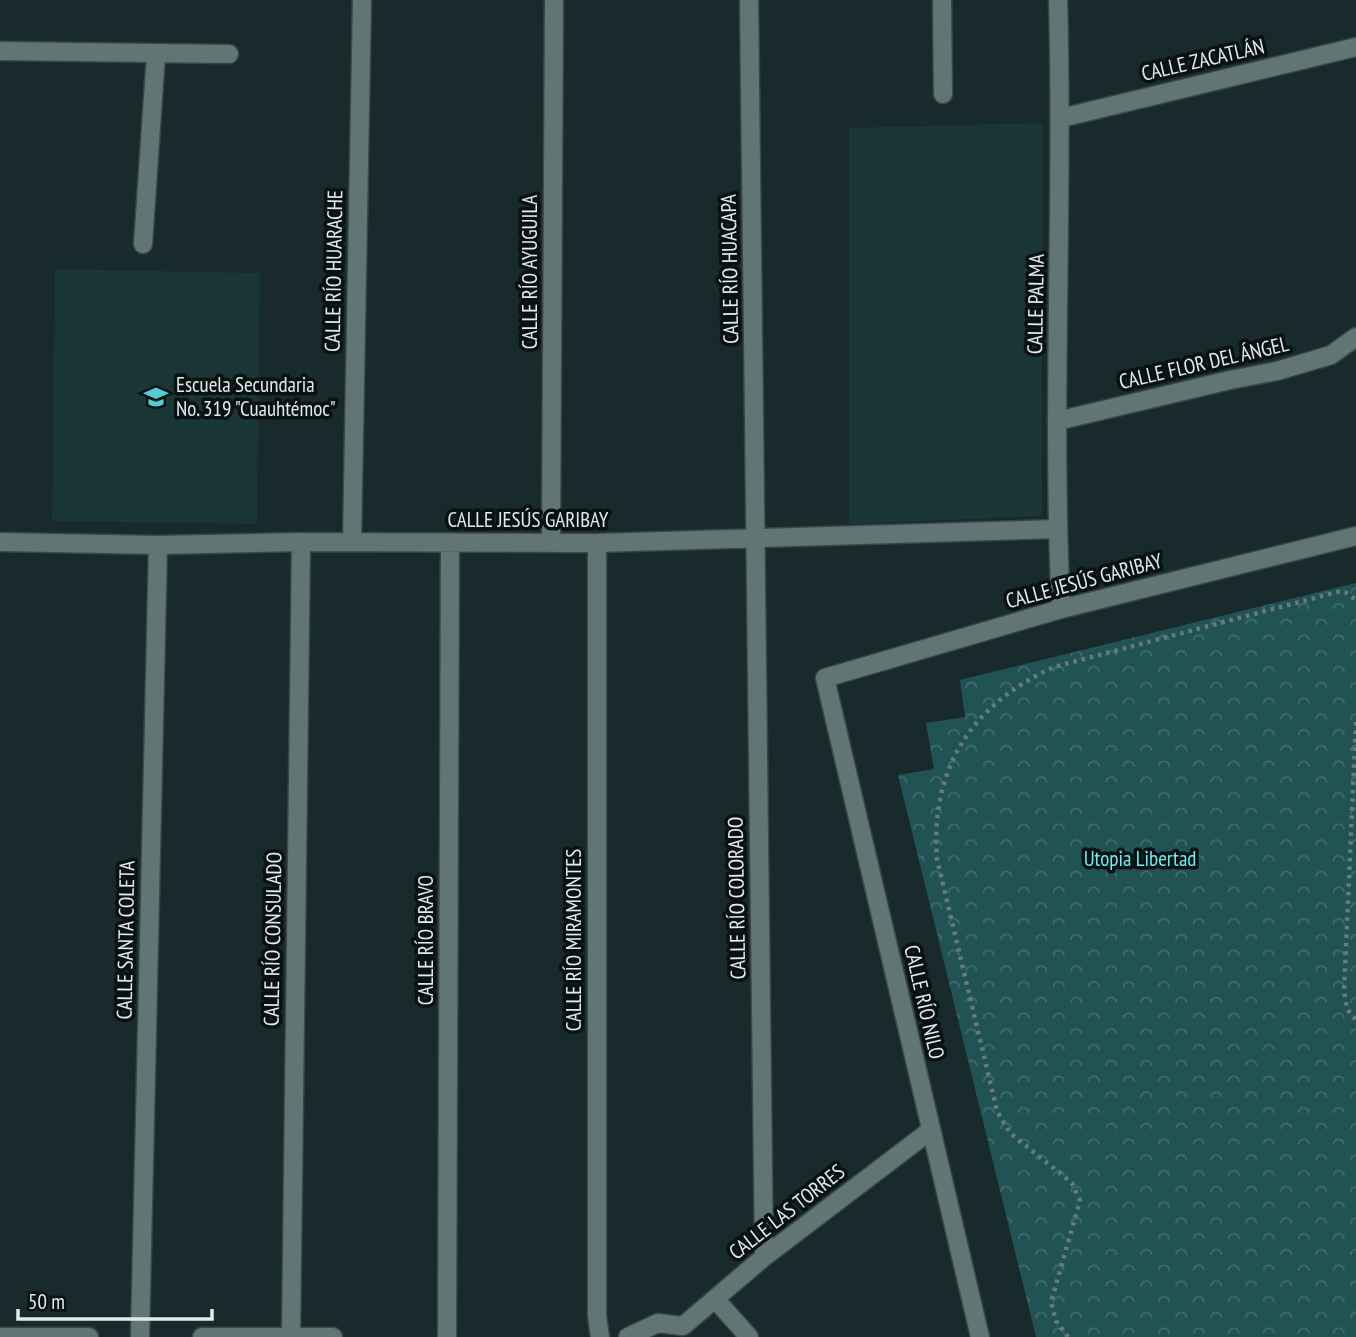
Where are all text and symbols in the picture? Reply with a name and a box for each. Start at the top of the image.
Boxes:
street label: CALLE ZACATLÁN [1139,32,1267,87]
street label: CALLE RÍO HUARACHE [319,190,348,352]
street label: CALLE RÍO HUACAPA [715,194,744,344]
street label: CALLE RÍO AYUGUILA [516,195,543,349]
street label: CALLE PALMA [1021,254,1050,354]
street label: CALLE FLOR DEL ÁNGEL [1116,330,1292,395]
place label: Escuela Secundaria No. 319 "Cuauhtémoc" [176,371,336,422]
school or university icon: Escuela Secundaria No. 319 "Cuauhtémoc" [142,383,170,411]
street label: CALLE JESÚS GARIBAY [448,506,609,533]
street label: CALLE JESÚS GARIBAY [1003,547,1165,614]
street label: CALLE RÍO COLORADO [722,816,751,980]
park label: Utopia Libertad [1084,845,1196,872]
street label: CALLE RÍO MIRAMONTES [560,849,587,1031]
street label: CALLE RÍO CONSULADO [257,852,288,1026]
street label: CALLE SANTA COLETA [111,860,140,1020]
street label: CALLE RÍO BRAVO [412,875,439,1005]
street label: CALLE RÍO NILO [898,942,951,1061]
street label: CALLE LAS TORRES [723,1158,850,1265]
scale bar [18,1278,212,1322]
text: 50 m [28,1288,65,1315]

